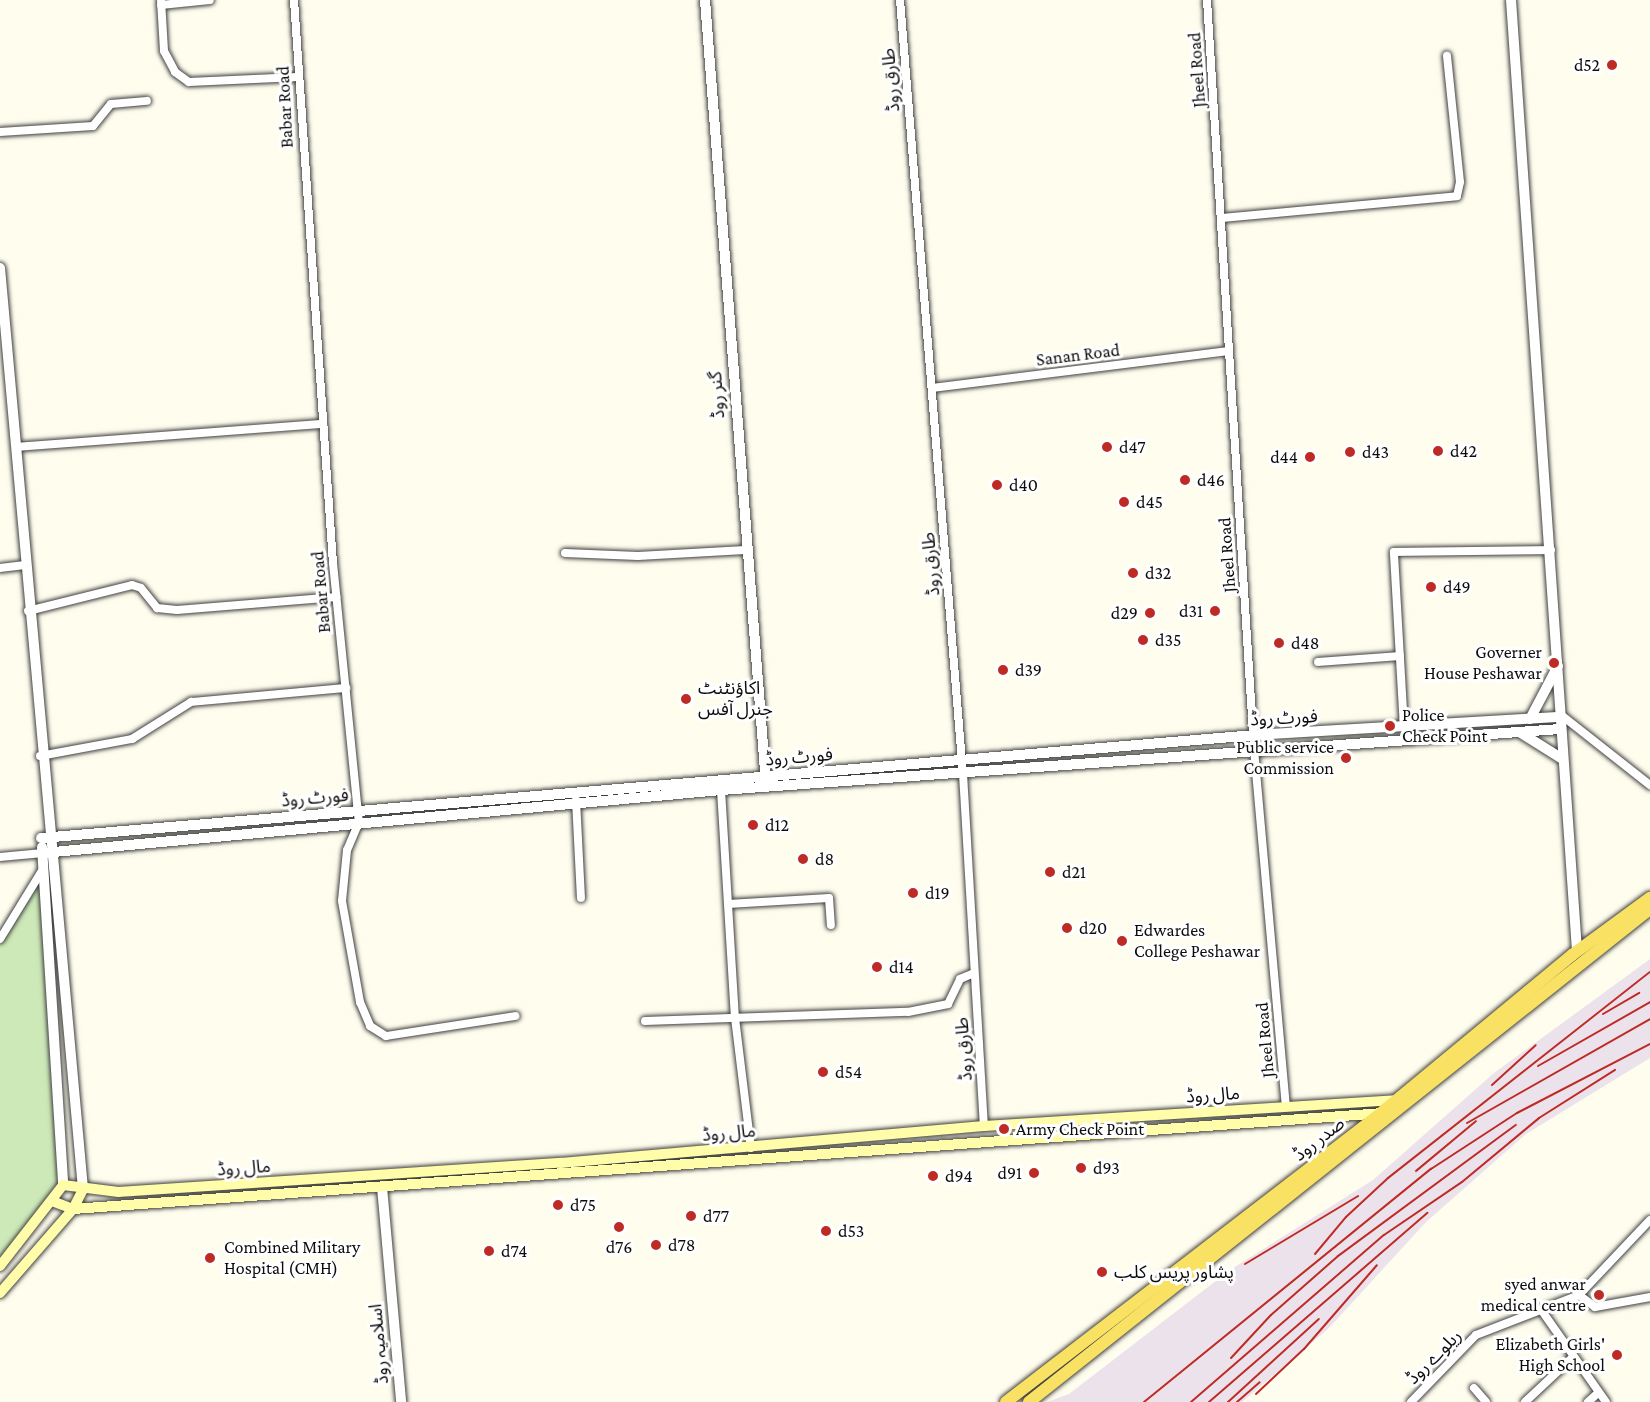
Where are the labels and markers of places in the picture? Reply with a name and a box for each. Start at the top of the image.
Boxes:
place label: d52 [1574,54,1600,76]
marker: d52 [1605,58,1619,72]
place label: d47 [1119,436,1146,458]
marker: d47 [1100,440,1114,454]
place label: d42 [1450,440,1477,462]
place label: d43 [1362,441,1389,463]
marker: d42 [1431,444,1445,458]
marker: d43 [1343,445,1357,459]
place label: d44 [1270,446,1298,468]
marker: d44 [1303,450,1317,464]
place label: d46 [1197,469,1225,491]
marker: d46 [1178,473,1192,487]
place label: d40 [1009,474,1038,496]
marker: d40 [990,478,1004,492]
place label: d45 [1136,491,1163,513]
marker: d45 [1117,495,1131,509]
place label: d32 [1145,562,1171,584]
marker: d32 [1126,566,1140,580]
place label: d49 [1443,576,1471,598]
marker: d49 [1424,580,1438,594]
place label: d31 [1179,600,1203,622]
place label: d29 [1111,602,1138,624]
marker: d31 [1208,604,1222,618]
marker: d29 [1143,606,1157,620]
place label: d35 [1155,629,1181,651]
place label: d48 [1291,632,1319,654]
marker: d35 [1136,633,1150,647]
marker: d48 [1272,636,1286,650]
place label: Governer House Peshawar [1424,642,1542,684]
marker: Governer House Peshawar [1547,656,1561,670]
place label: d39 [1015,659,1042,681]
marker: d39 [996,663,1010,677]
place label: اکاؤنٹنٹ جنرل آفس [698,678,773,720]
marker: اکاؤنٹنٹ جنرل آفس [679,692,693,706]
place label: Police Check Point [1402,705,1488,748]
marker: Police Check Point [1383,719,1397,733]
place label: Public service Commission [1236,737,1334,780]
marker: Public service Commission [1339,751,1353,765]
place label: d12 [765,814,789,836]
marker: d12 [746,818,760,832]
place label: d8 [815,848,834,870]
marker: d8 [796,852,810,866]
place label: d21 [1062,861,1086,883]
marker: d21 [1043,865,1057,879]
place label: d19 [925,882,950,904]
marker: d19 [906,886,920,900]
place label: d20 [1079,917,1107,939]
place label: Edwardes College Peshawar [1134,920,1260,962]
marker: d20 [1060,921,1074,935]
marker: Edwardes College Peshawar [1115,934,1129,948]
place label: d14 [889,956,914,978]
marker: d14 [870,960,884,974]
place label: d54 [835,1061,862,1083]
marker: d54 [816,1065,830,1079]
place label: Army Check Point [1016,1118,1144,1140]
marker: Army Check Point [997,1122,1011,1136]
place label: d93 [1093,1157,1120,1179]
marker: d93 [1074,1161,1088,1175]
place label: d91 [997,1162,1022,1184]
place label: d94 [945,1165,973,1187]
marker: d91 [1027,1166,1041,1180]
marker: d94 [926,1169,940,1183]
place label: d75 [570,1194,596,1216]
marker: d75 [551,1198,565,1212]
place label: d77 [703,1205,729,1227]
marker: d77 [684,1209,698,1223]
marker: d76 [612,1220,626,1234]
place label: d53 [838,1220,864,1242]
marker: d53 [819,1224,833,1238]
place label: d78 [668,1234,695,1256]
place label: d76 [606,1236,632,1258]
place label: Combined Military Hospital (CMH) [224,1237,360,1280]
marker: d78 [649,1238,663,1252]
place label: d74 [501,1240,527,1262]
marker: d74 [482,1244,496,1258]
marker: Combined Military Hospital (CMH) [201,1249,219,1267]
place label: پشاور پریس کلب [1114,1261,1234,1283]
marker: پشاور پریس کلب [1095,1265,1109,1279]
place label: syed anwar medical centre [1481,1274,1586,1316]
marker: syed anwar medical centre [1590,1286,1608,1304]
place label: Elizabeth Girls' High School [1495,1334,1605,1376]
marker: Elizabeth Girls' High School [1610,1348,1624,1362]

